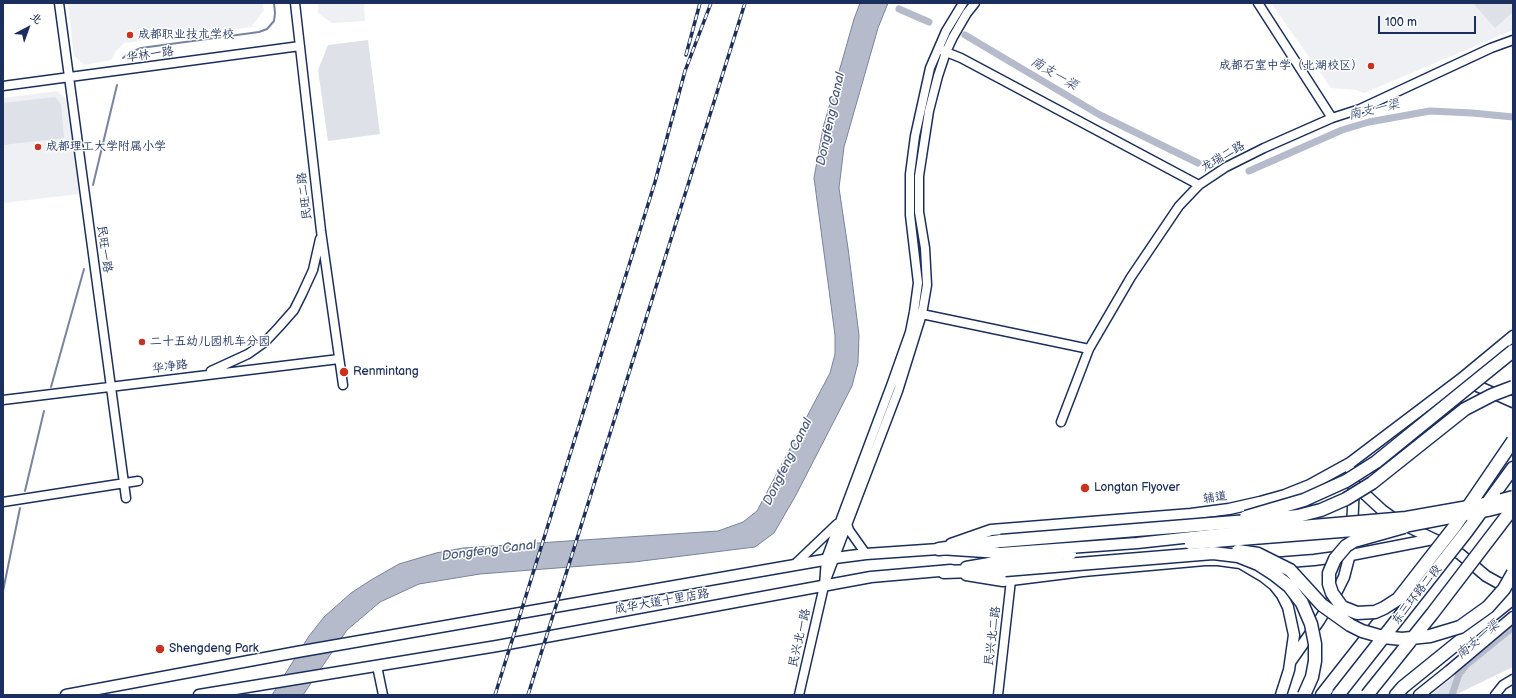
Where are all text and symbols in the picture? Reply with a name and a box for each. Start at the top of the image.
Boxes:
north arrow [8,8,48,48]
scale bar [1380,8,1478,34]
text: 北 [28,10,45,27]
text: 100 m [1385,15,1417,30]
place label: 成都职业技术学校 [138,28,234,42]
marker: 成都职业技术学校 [125,30,135,40]
street label: 华林一路 [125,45,175,65]
water label: 南支一渠 [1028,54,1080,94]
place label: 成都石室中学（北湖校区） [1219,59,1363,73]
marker: 成都石室中学（北湖校区） [1366,61,1376,71]
water label: Dongfeng Canal [814,71,848,167]
water label: 南支一渠 [1347,97,1401,123]
street label: 龙瑞二路 [1199,139,1247,175]
place label: 成都理工大学附属小学 [46,140,166,154]
marker: 成都理工大学附属小学 [33,142,43,152]
street label: 民旺二路 [295,171,315,221]
street label: 民旺一路 [94,224,114,274]
place label: 二十五幼儿园机车分园 [150,335,270,349]
marker: 二十五幼儿园机车分园 [137,337,147,347]
street label: 华净路 [151,358,189,376]
place label: Renmintang [353,365,419,379]
marker: Renmintang [338,366,350,378]
water label: Dongfeng Canal [760,416,816,508]
place label: Longtan Flyover [1094,481,1180,495]
marker: Longtan Flyover [1079,482,1091,494]
street label: 辅道 [1202,489,1228,507]
water label: Dongfeng Canal [441,537,537,565]
street label: 东三环路二段 [1389,562,1445,628]
street label: 成华大道十里店路 [613,587,711,617]
street label: 民兴北二路 [982,605,1004,667]
street label: 民兴北一路 [786,607,814,669]
water label: 南支一渠 [1453,617,1503,663]
place label: Shengdeng Park [169,642,259,656]
marker: Shengdeng Park [154,643,166,655]

